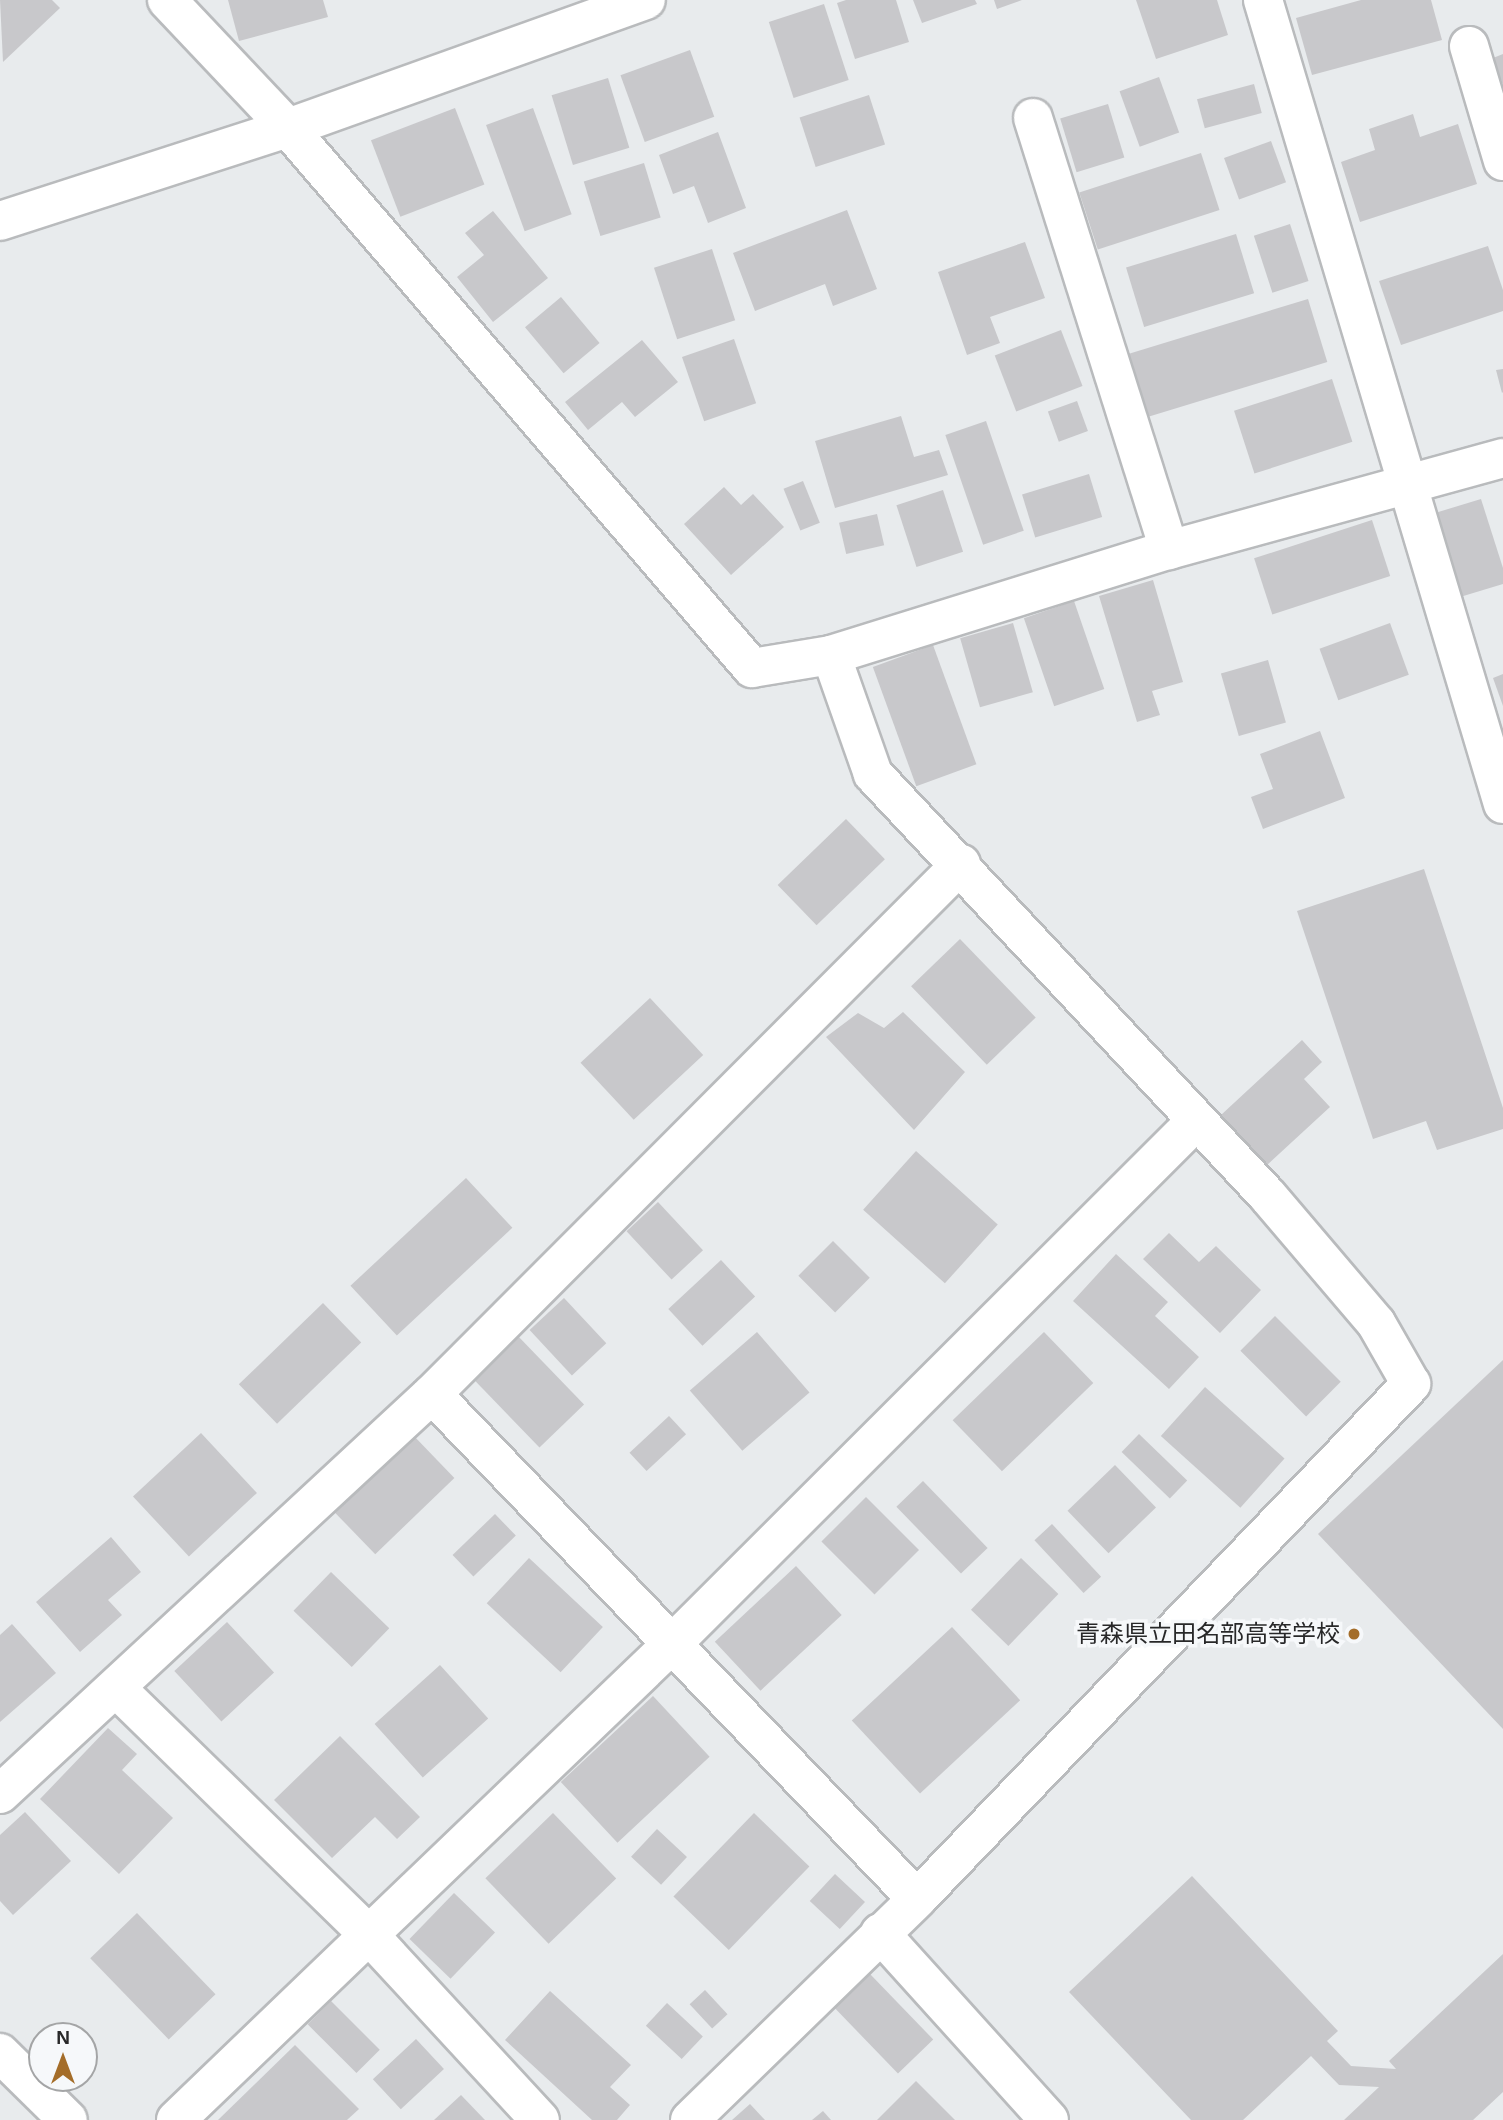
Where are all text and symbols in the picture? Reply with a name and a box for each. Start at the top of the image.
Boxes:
place label: 青森県立田名部高等学校 [1076,1620,1340,1648]
marker: 青森県立田名部高等学校 [1346,1626,1362,1642]
north arrow [28,2022,98,2092]
text: N [56,2027,70,2048]

